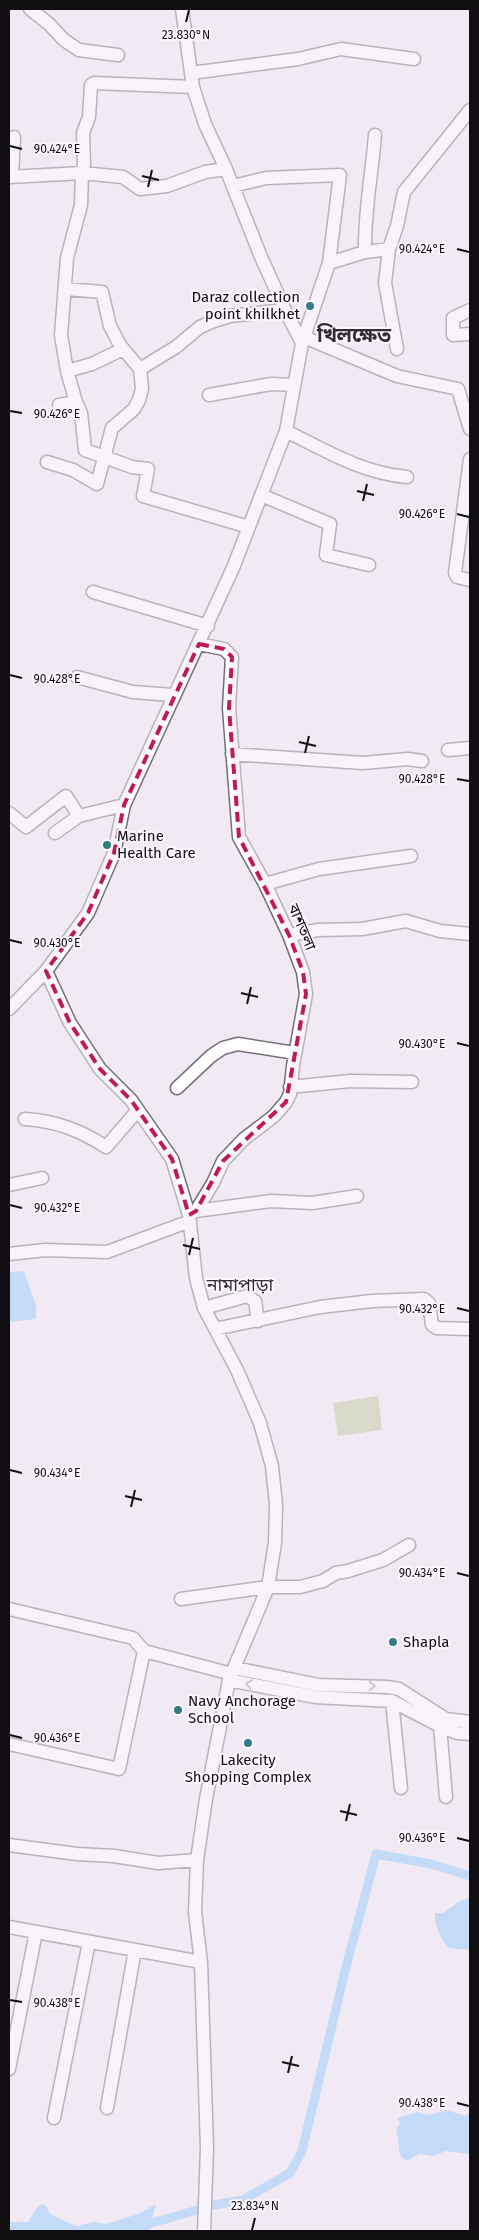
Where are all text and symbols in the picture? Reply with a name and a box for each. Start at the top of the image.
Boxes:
text: 23.830°N [162,28,210,42]
text: 90.424°E [34,142,80,156]
text: 90.424°E [399,242,445,256]
place label: Daraz collection point khilkhet [191,288,301,323]
marker: Daraz collection point khilkhet [304,300,316,312]
district label: খিলক্ষেত [316,323,392,347]
text: 90.426°E [34,407,80,421]
text: 90.426°E [399,507,445,521]
text: 90.428°E [34,672,80,686]
text: 90.428°E [399,772,445,786]
place label: Marine Health Care [117,827,196,862]
marker: Marine Health Care [101,839,113,851]
street label: বাশতলা [284,900,320,954]
text: 90.430°E [33,936,81,950]
text: 90.430°E [398,1037,446,1051]
text: 90.432°E [34,1201,80,1215]
district label: নামাপাড়া [206,1274,274,1296]
text: 90.432°E [399,1302,445,1316]
text: 90.434°E [34,1466,80,1480]
text: 90.434°E [399,1566,445,1580]
place label: Shapla [403,1633,450,1651]
marker: Shapla [387,1636,399,1648]
one-way arrow [245,1679,253,1690]
one-way arrow [368,1681,376,1691]
place label: Navy Anchorage School [188,1692,296,1727]
marker: Navy Anchorage School [172,1704,184,1716]
text: 90.436°E [34,1731,80,1745]
marker: Lakecity Shopping Complex [242,1737,254,1749]
place label: Lakecity Shopping Complex [185,1751,312,1786]
text: 90.436°E [399,1831,445,1845]
text: 90.438°E [34,1996,80,2010]
text: 90.438°E [399,2096,445,2110]
text: 23.834°N [231,2199,279,2213]

